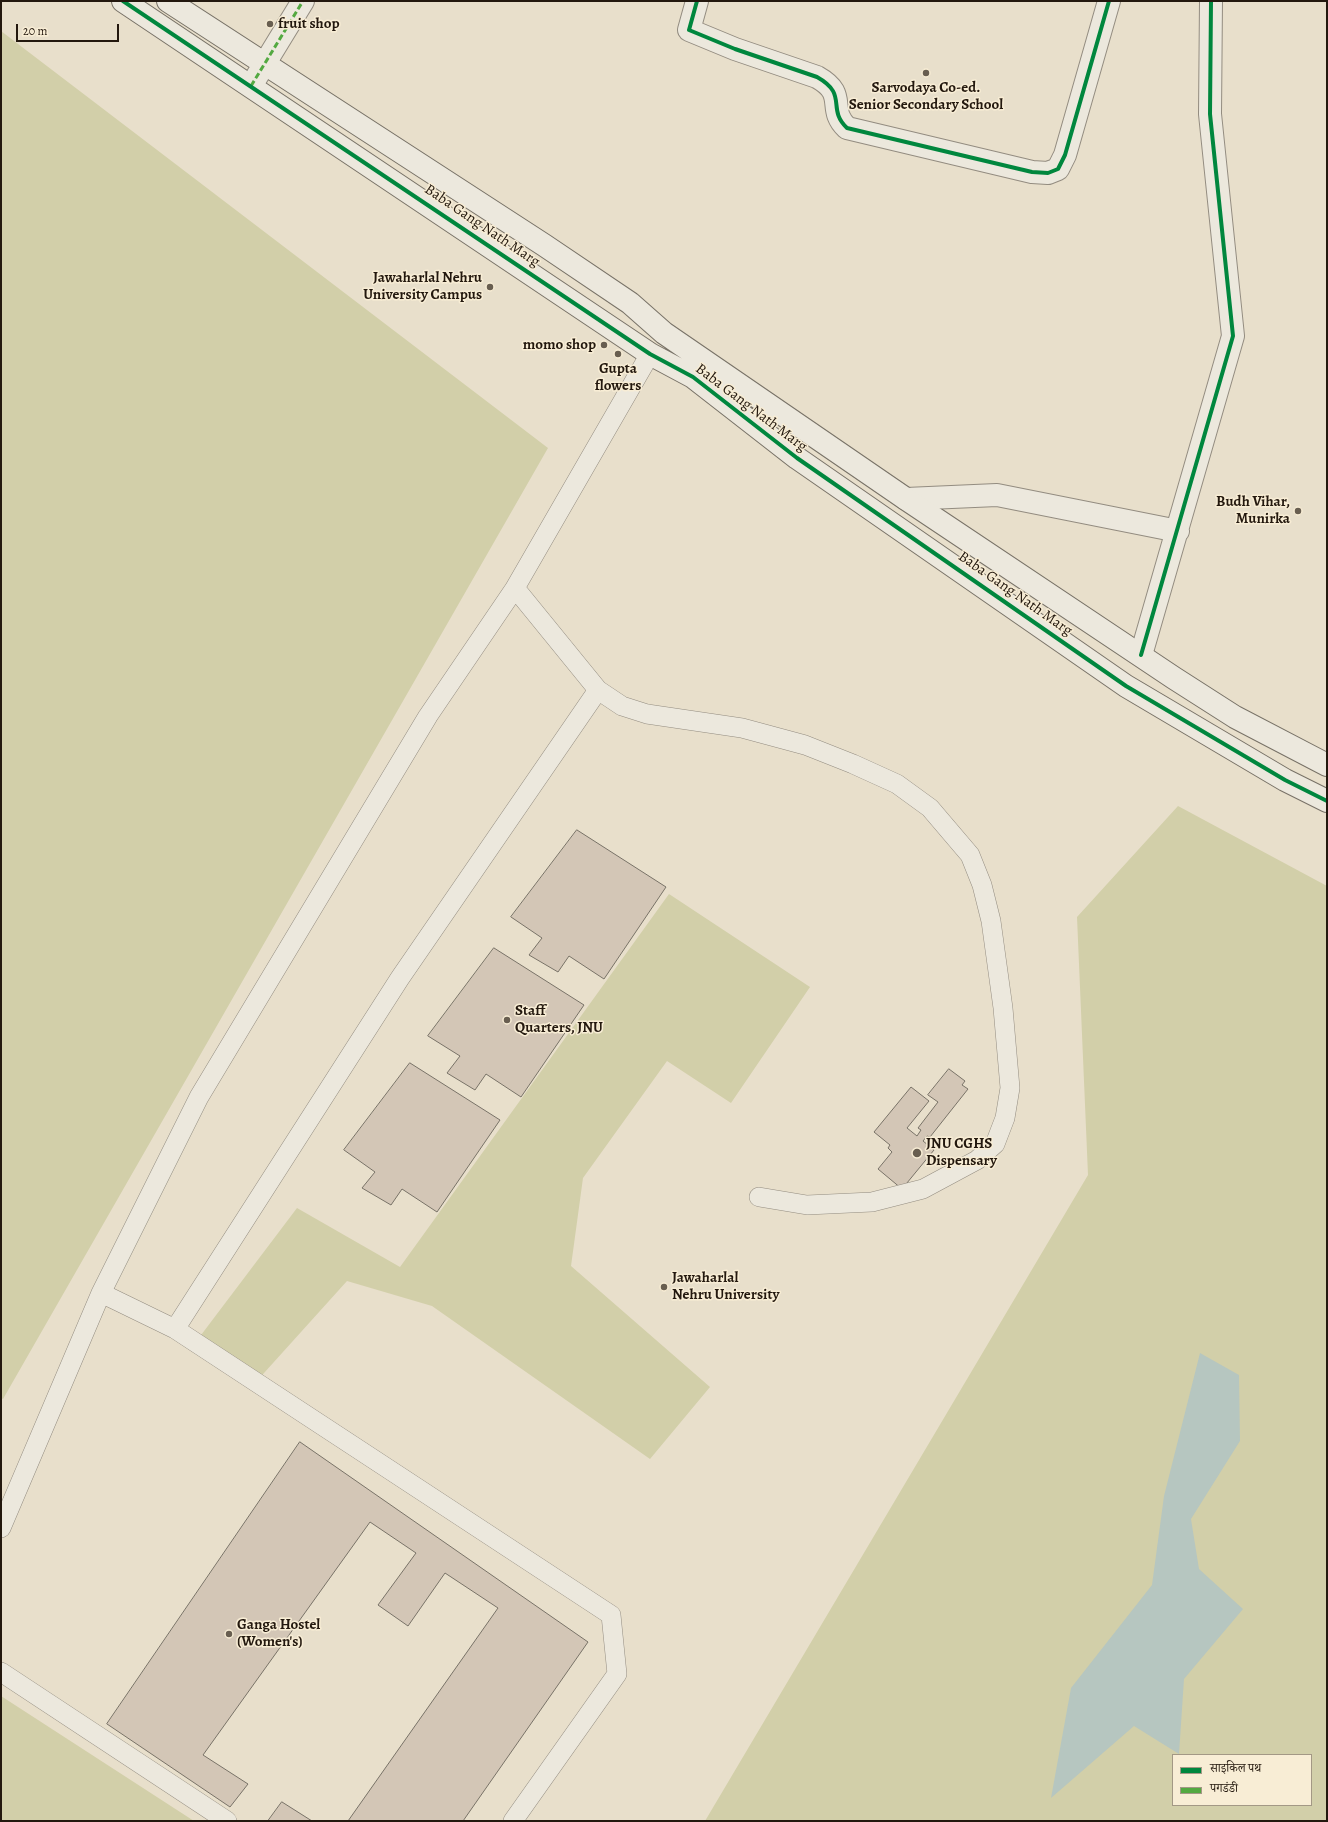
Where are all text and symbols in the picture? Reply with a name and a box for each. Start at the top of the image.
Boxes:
place label: fruit shop [278,15,339,33]
scale bar [18,16,121,42]
marker: fruit shop [265,19,275,29]
text: 20 m [23,23,47,39]
marker: Sarvodaya Co-ed. Senior Secondary School [921,68,931,78]
place label: Sarvodaya Co-ed. Senior Secondary School [849,79,1003,114]
street label: Baba Gang Nath Marg [421,181,543,271]
place label: Jawaharlal Nehru University Campus [363,269,482,304]
marker: Jawaharlal Nehru University Campus [485,282,495,292]
place label: momo shop [523,336,596,354]
marker: momo shop [599,340,609,350]
marker: Gupta flowers [613,349,623,359]
place label: Gupta flowers [595,360,641,395]
street label: Baba Gang Nath Marg [692,360,810,456]
place label: Budh Vihar, Munirka [1216,493,1290,528]
marker: Budh Vihar, Munirka [1293,506,1303,516]
street label: Baba Gang Nath Marg [954,548,1076,640]
place label: Staff Quarters, JNU [515,1002,603,1037]
marker: Staff Quarters, JNU [502,1015,512,1025]
place label: JNU CGHS Dispensary [926,1135,997,1170]
marker: JNU CGHS Dispensary [911,1147,923,1159]
place label: Jawaharlal Nehru University [672,1269,779,1304]
marker: Jawaharlal Nehru University [659,1282,669,1292]
place label: Ganga Hostel (Women's) [237,1616,320,1651]
marker: Ganga Hostel (Women's) [224,1629,234,1639]
legend [1172,1754,1312,1806]
text: साइकिल पथ [1210,1760,1261,1776]
text: पगडंडी [1210,1780,1238,1796]

